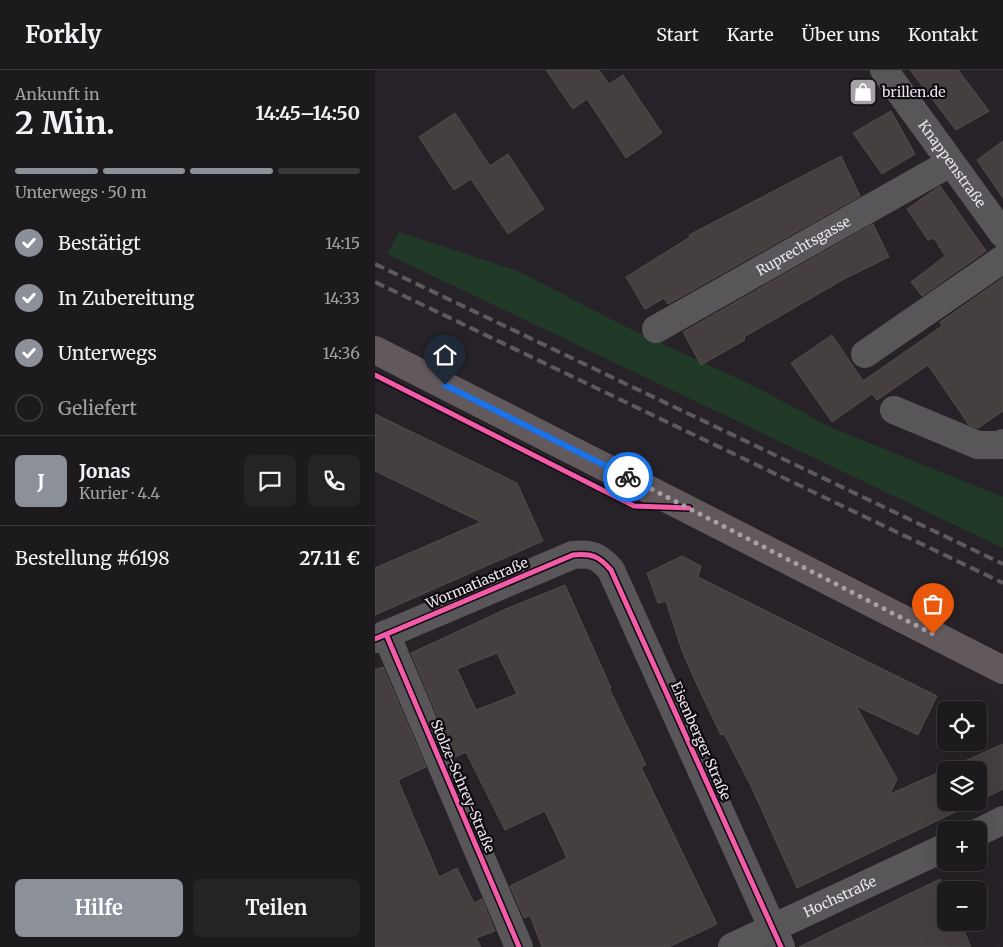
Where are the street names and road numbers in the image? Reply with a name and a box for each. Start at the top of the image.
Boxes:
street label: Knappenstraße [914,117,990,211]
street label: Ruprechtsgasse [753,212,854,280]
street label: Wormatiastraße [422,553,531,613]
street label: Eisenberger Straße [667,679,735,803]
street label: Stolze-Schrey-Straße [427,717,499,855]
street label: Hochstraße [800,872,879,921]

